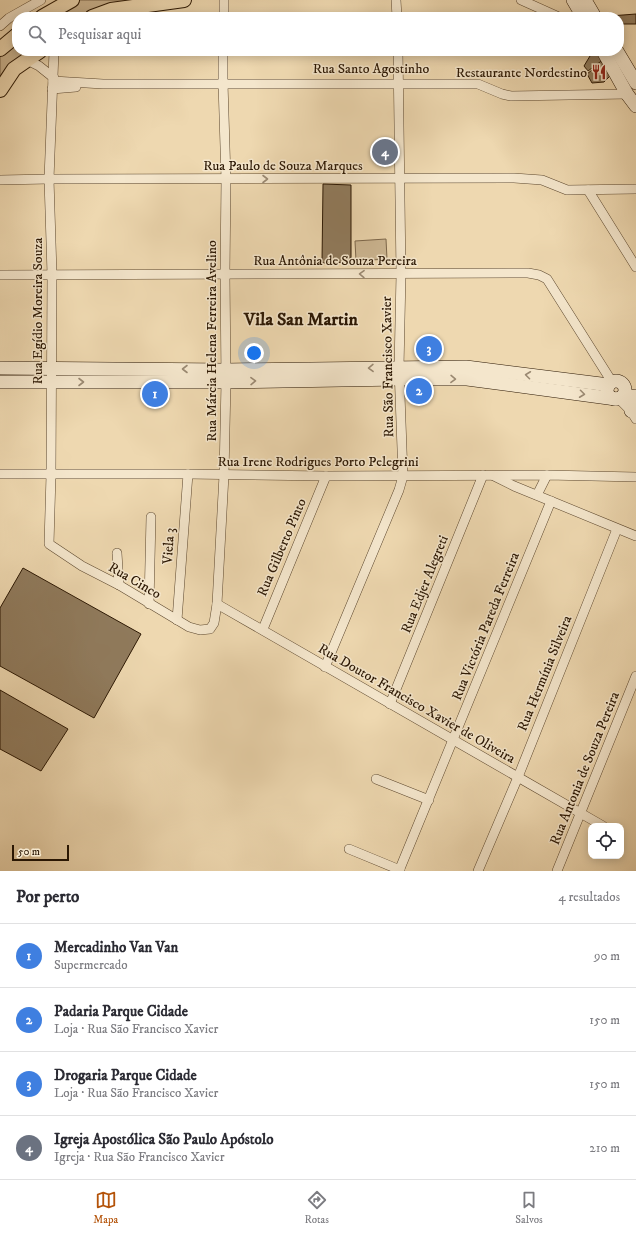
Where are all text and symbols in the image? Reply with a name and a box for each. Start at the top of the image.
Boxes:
search box [12,12,624,56]
icon: search [26,23,48,45]
text: Pesquisar aqui [58,25,141,44]
street label: Rua Santo Agostinho [313,60,429,78]
restaurant icon: Restaurante Nordestino [590,63,608,81]
place label: Restaurante Nordestino [456,64,587,82]
pin: 4 [372,137,398,167]
street label: Rua Paulo de Souza Marques [203,157,363,175]
one-way arrow [262,175,268,183]
street label: Rua Egídio Moreira Souza [29,238,47,384]
street label: Rua Márcia Helena Ferreira Avelino [203,240,221,442]
street label: Rua Antônia de Souza Pereira [253,252,417,270]
one-way arrow [359,270,365,278]
street label: Rua São Francisco Xavier [378,295,398,438]
district label: Vila San Martin [243,309,358,331]
pin: 3 [416,334,442,364]
your location [244,343,264,363]
one-way arrow [368,364,374,372]
one-way arrow [182,365,188,373]
one-way arrow [525,371,531,380]
one-way arrow [450,375,456,383]
pin: 2 [406,376,432,406]
one-way arrow [250,377,256,385]
one-way arrow [78,378,84,386]
pin: 1 [142,379,168,409]
one-way arrow [579,389,585,398]
street label: Rua Irene Rodrigues Porto Pelegrini [217,453,419,471]
street label: Rua Gilberto Pinto [253,495,311,599]
street label: Viela 3 [159,527,179,566]
street label: Rua Edjer Alegreti [397,532,453,636]
street label: Rua Victória Pareda Ferreira [448,550,524,703]
street label: Rua Cinco [105,559,164,603]
street label: Rua Hermínia Silveira [513,613,576,734]
street label: Rua Doutor Francisco Xavier de Oliveira [315,640,518,768]
street label: Rua Antonia de Souza Pereira [546,689,624,848]
map controls [588,823,624,859]
button: locate [588,823,624,859]
scale bar [12,843,69,862]
text: 50 m [18,845,40,859]
text: Por perto [16,886,79,908]
text: 4 resultados [558,889,620,905]
text: Mercadinho Van Van [54,938,178,957]
text: 1 [27,948,31,964]
text: 90 m [594,948,620,964]
text: Supermercado [54,957,128,973]
text: Padaria Parque Cidade [54,1002,188,1021]
text: 2 [26,1012,32,1028]
text: 150 m [589,1012,620,1028]
text: Loja · Rua São Francisco Xavier [54,1021,218,1037]
text: Drogaria Parque Cidade [54,1066,197,1085]
text: 3 [27,1076,31,1092]
text: 150 m [589,1076,620,1092]
text: Loja · Rua São Francisco Xavier [54,1085,218,1101]
text: Igreja Apostólica São Paulo Apóstolo [54,1130,274,1149]
text: 4 [25,1140,33,1156]
text: 210 m [589,1140,620,1156]
text: Igreja · Rua São Francisco Xavier [54,1149,225,1165]
tab: Mapa [93,1189,118,1227]
tab: Rotas [304,1189,329,1227]
tab: Salvos [515,1189,543,1227]

